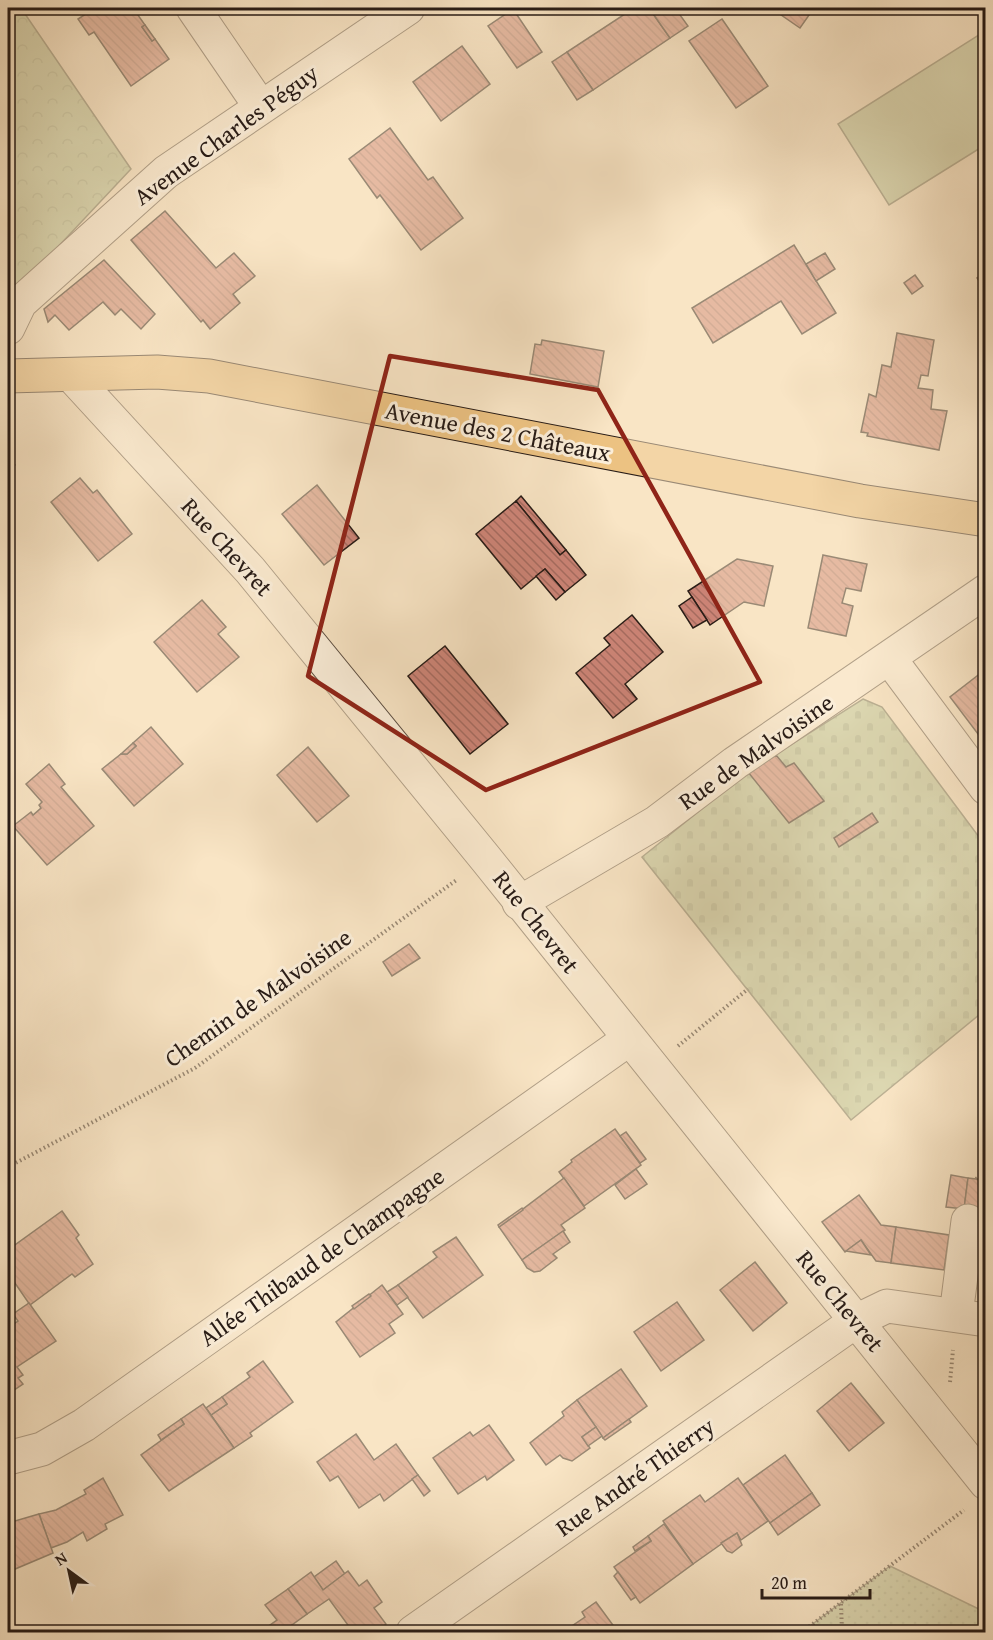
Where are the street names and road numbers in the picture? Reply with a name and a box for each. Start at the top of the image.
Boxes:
street label: Avenue Charles Péguy [126,56,325,214]
street label: Avenue des 2 Châteaux [382,392,615,471]
street label: Rue Chevret [173,489,282,604]
street label: Rue de Malvoisine [671,685,840,818]
street label: Rue Chevret [485,863,588,981]
street label: Chemin de Malvoisine [157,920,358,1075]
street label: Allée Thibaud de Champagne [192,1158,451,1355]
street label: Rue Chevret [788,1242,893,1360]
street label: Rue André Thierry [548,1409,721,1545]

